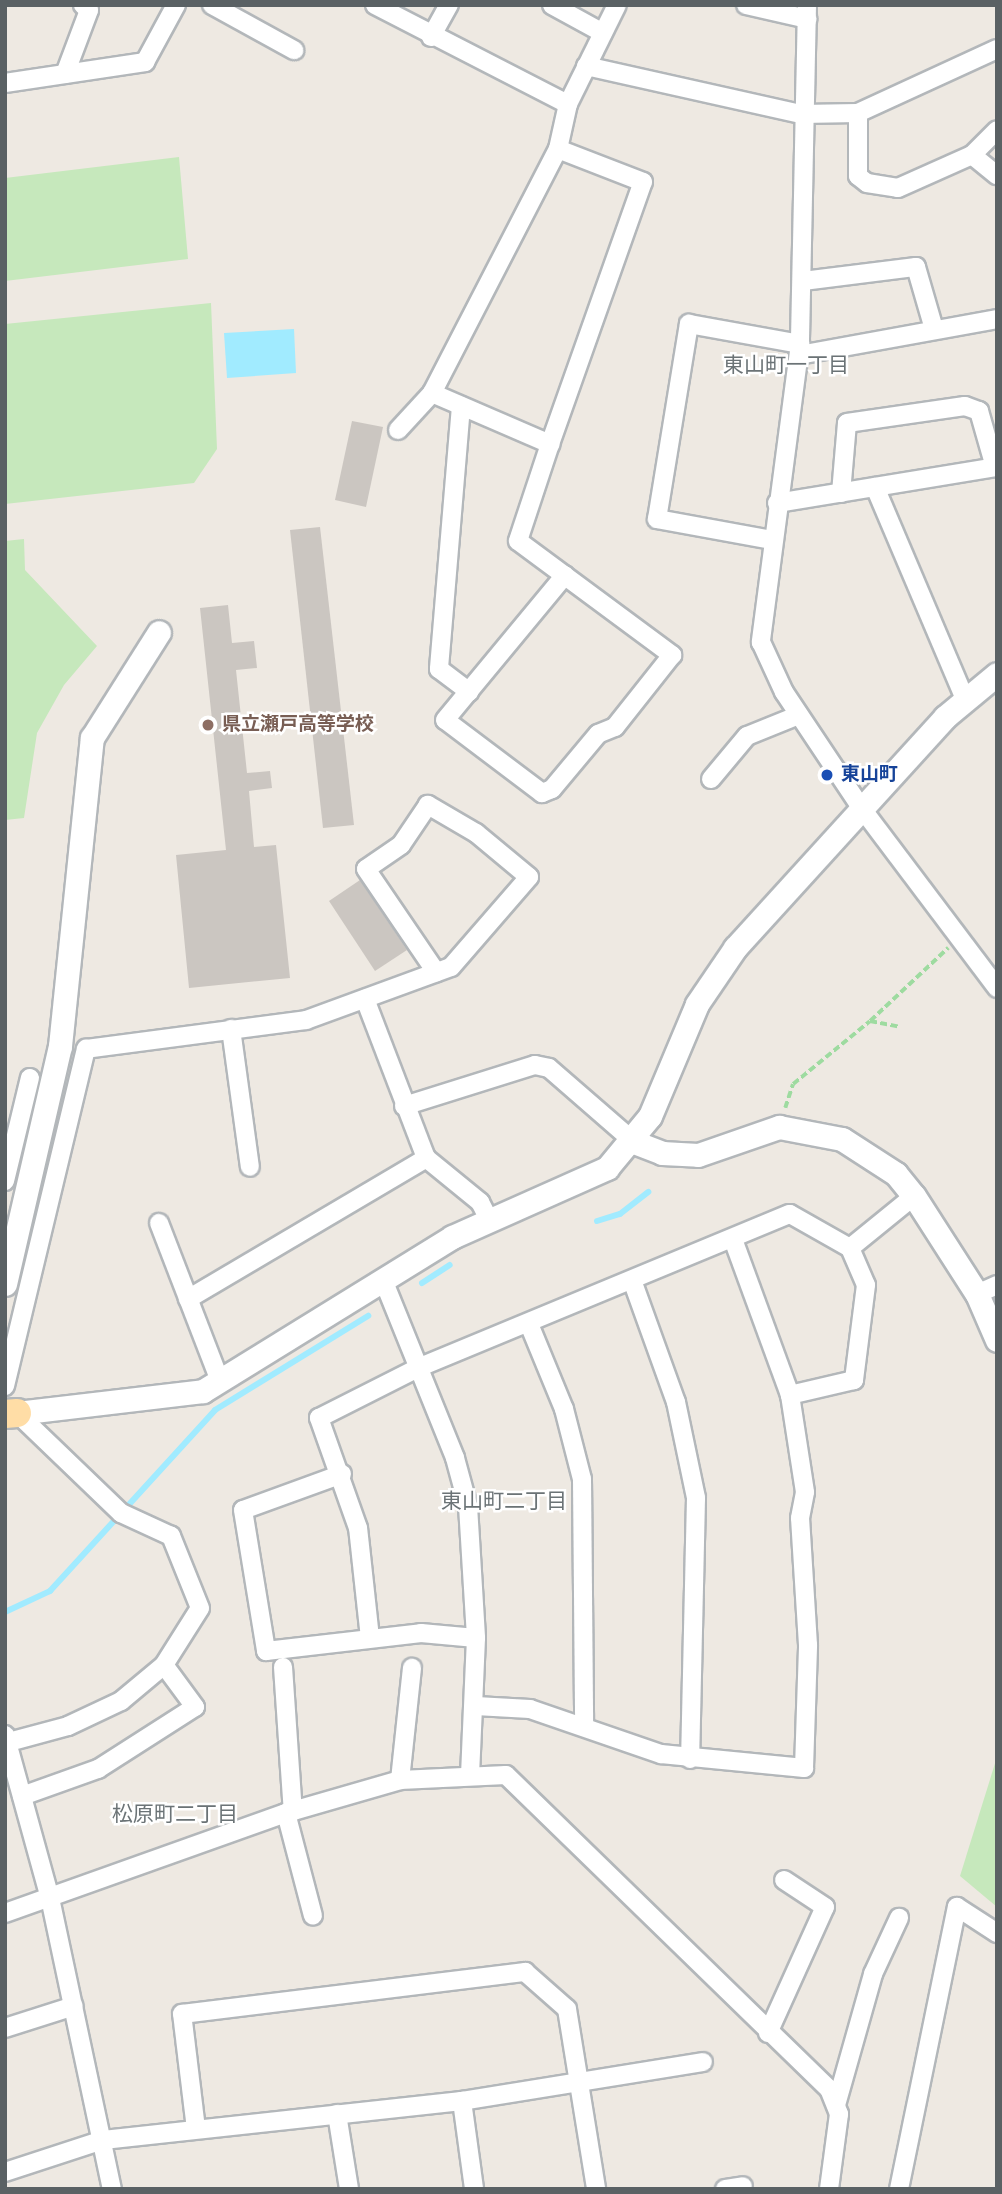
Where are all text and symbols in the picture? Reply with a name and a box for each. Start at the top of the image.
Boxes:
district label: 東山町一丁目 [723,352,849,378]
place label: 県立瀬戸高等学校 [222,714,374,736]
marker: 県立瀬戸高等学校 [200,717,216,733]
place label: 東山町 [841,764,898,786]
marker: 東山町 [819,767,835,783]
district label: 東山町二丁目 [441,1488,567,1514]
district label: 松原町二丁目 [112,1801,238,1827]

